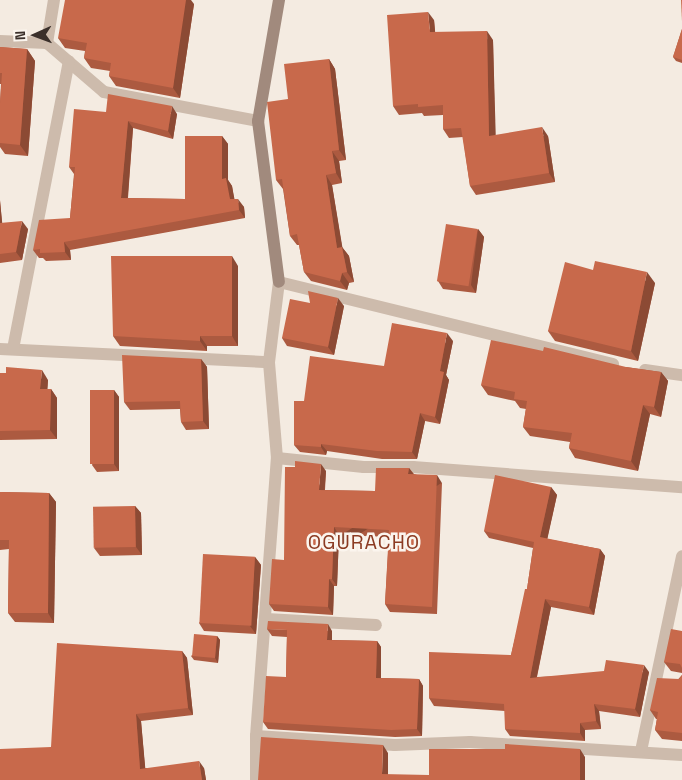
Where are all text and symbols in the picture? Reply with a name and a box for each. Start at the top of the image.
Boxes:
north arrow [10,10,60,60]
text: N [11,31,29,41]
district label: OGURACHO [307,530,421,554]

